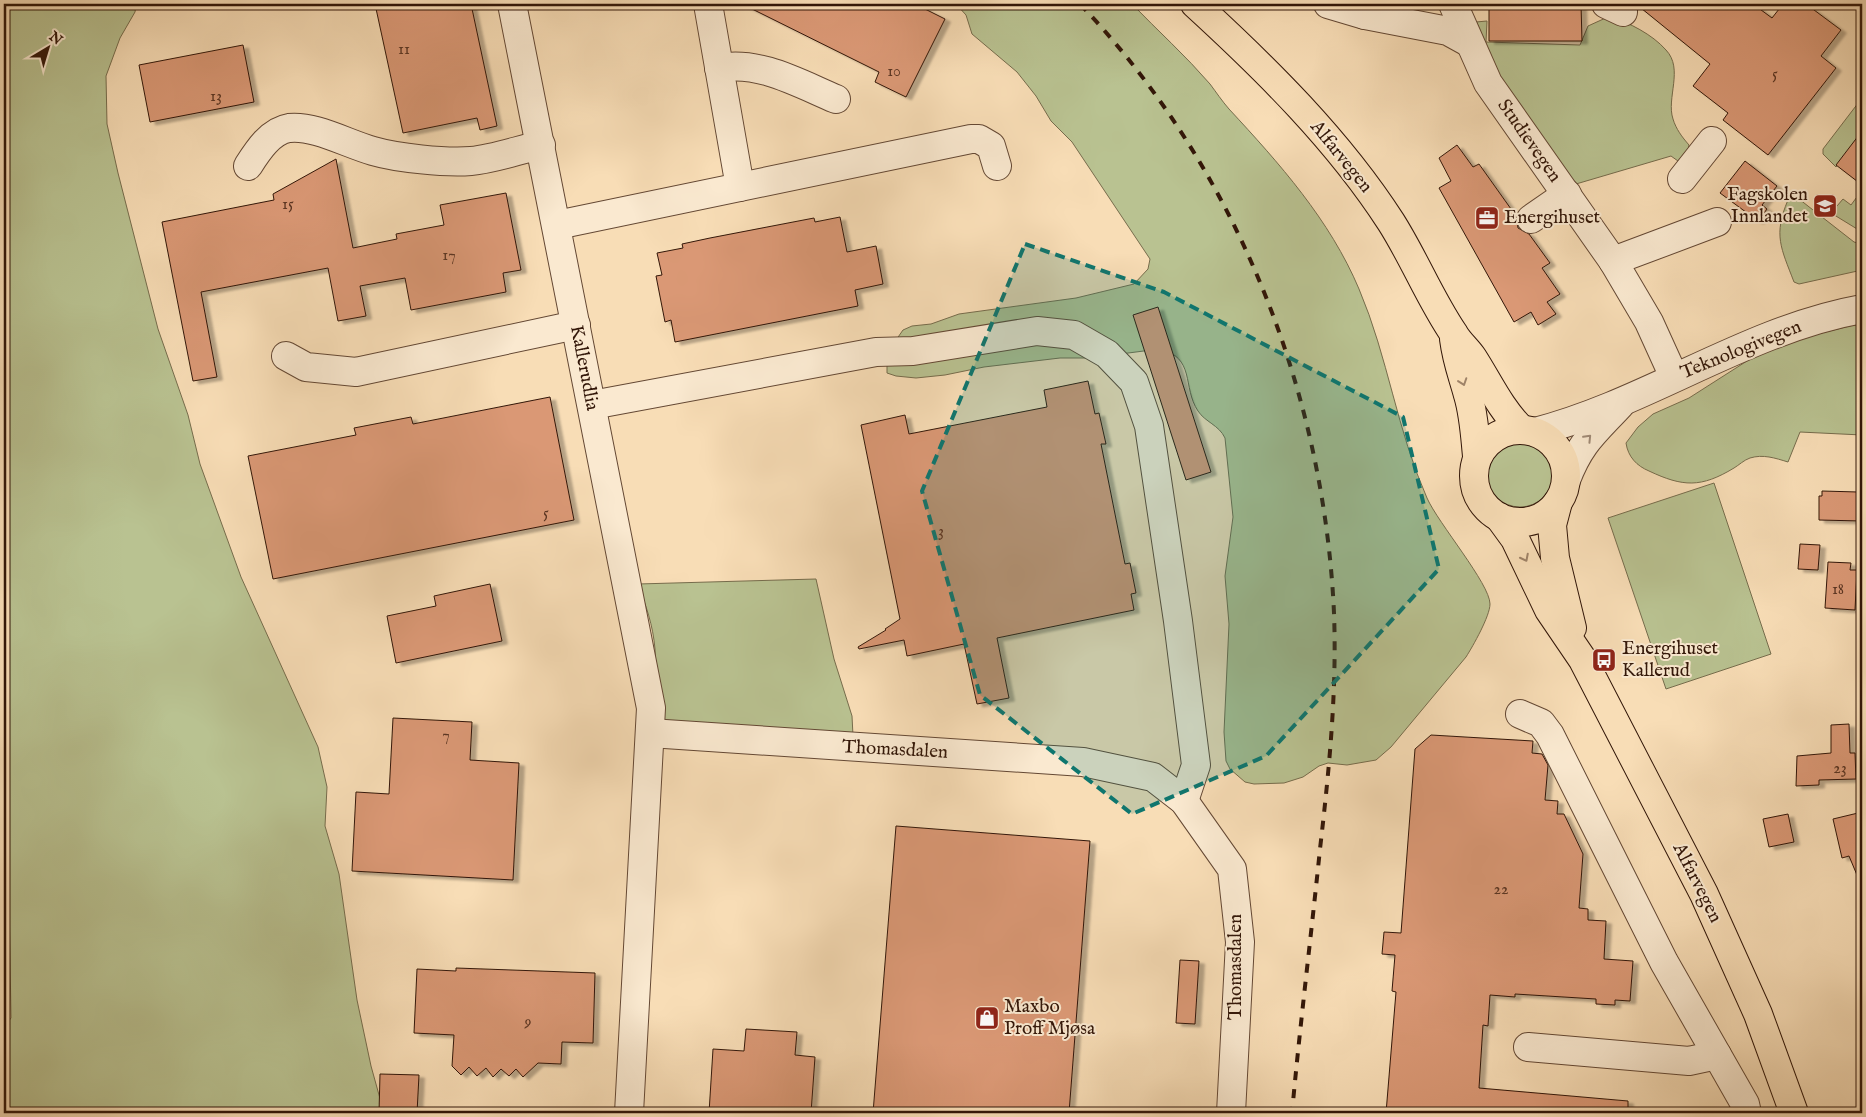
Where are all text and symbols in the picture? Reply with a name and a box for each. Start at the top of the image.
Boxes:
north arrow [22,22,72,72]
text: N [44,27,66,49]
house number: 11 [398,40,410,60]
house number: 10 [887,62,901,82]
house number: 5 [1772,65,1778,85]
house number: 13 [210,87,222,107]
street label: Studievegen [1492,95,1566,187]
street label: Alfarvegen [1304,115,1377,198]
place label: Fagskolen Innlandet [1727,183,1808,229]
school or university icon: Fagskolen Innlandet [1812,193,1838,219]
house number: 15 [282,195,294,215]
office icon: Energihuset [1474,205,1500,231]
place label: Energihuset [1504,206,1601,230]
house number: 17 [442,246,456,266]
street label: Teknologivegen [1677,315,1805,385]
street label: Kallerudlia [564,323,604,413]
one-way arrow [1458,377,1468,386]
one-way arrow [1583,435,1592,444]
house number: 5 [543,504,549,524]
house number: 3 [938,522,944,542]
one-way arrow [1519,553,1529,562]
house number: 18 [1832,580,1844,600]
place label: Energihuset Kallerud [1622,637,1719,683]
bus stop icon: Energihuset Kallerud [1591,647,1617,673]
house number: 7 [442,726,450,746]
street label: Thomasdalen [841,735,949,765]
house number: 23 [1833,759,1847,779]
street label: Alfarvegen [1666,838,1727,927]
house number: 22 [1493,880,1509,900]
street label: Thomasdalen [1224,914,1248,1020]
place label: Maxbo Proff Mjøsa [1004,995,1096,1041]
shop icon: Maxbo Proff Mjøsa [974,1005,1000,1031]
house number: 9 [524,1013,532,1033]

